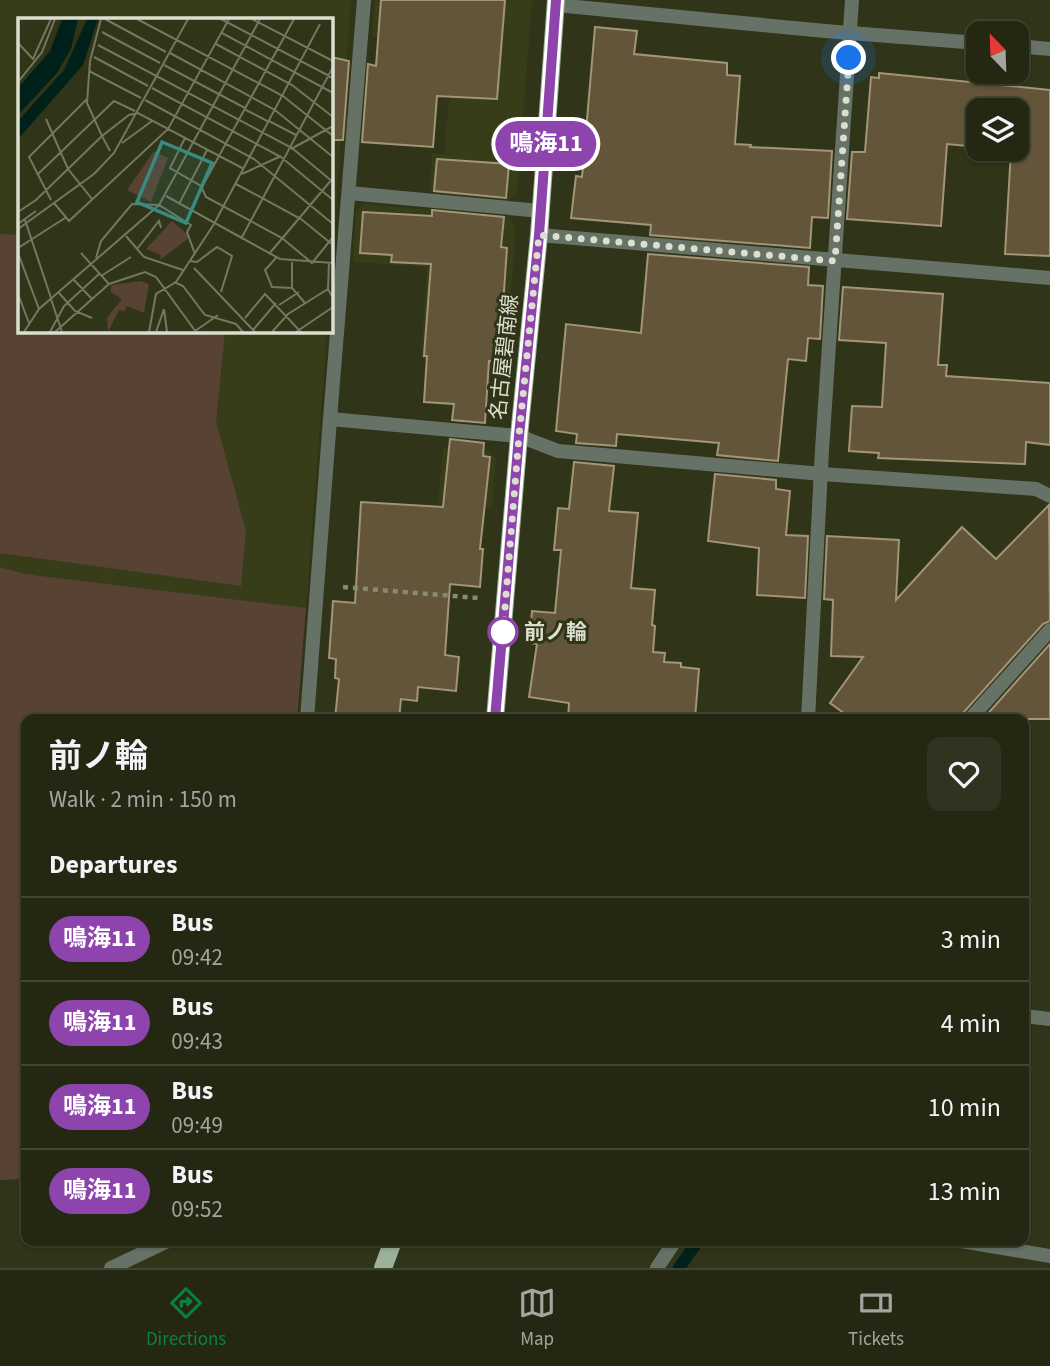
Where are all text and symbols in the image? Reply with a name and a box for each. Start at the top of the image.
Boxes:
inset map [18,18,332,332]
north arrow [966,21,1029,84]
map controls [966,21,1029,161]
your location [831,40,866,75]
button: layers [966,98,1029,161]
line badge: 鳴海11 [497,121,595,167]
text: 鳴海11 [509,126,583,161]
street label: 名古屋碧南線 [482,293,526,421]
marker: 前ノ輪 [488,617,518,647]
place label: 前ノ輪 [524,617,587,647]
text: 前ノ輪 [49,733,148,780]
button: heart [927,737,1001,811]
text: Walk · 2 min · 150 m [49,783,237,816]
text: Departures [49,846,177,883]
text: Bus [171,904,213,941]
text: 鳴海11 [63,921,136,956]
text: 3 min [941,921,1001,958]
text: 09:42 [171,941,223,974]
text: Bus [171,988,213,1025]
text: 鳴海11 [63,1005,136,1040]
text: 4 min [941,1005,1001,1042]
text: 09:43 [171,1025,223,1058]
text: Bus [171,1072,213,1109]
text: 鳴海11 [63,1089,136,1124]
text: 10 min [928,1089,1001,1126]
text: 09:49 [171,1109,223,1142]
text: Bus [171,1156,213,1193]
text: 鳴海11 [63,1173,136,1208]
text: 13 min [928,1173,1001,1210]
text: 09:52 [171,1193,223,1226]
tab: Directions [146,1284,226,1353]
tab: Map [518,1284,556,1353]
tab: Tickets [848,1284,904,1353]

